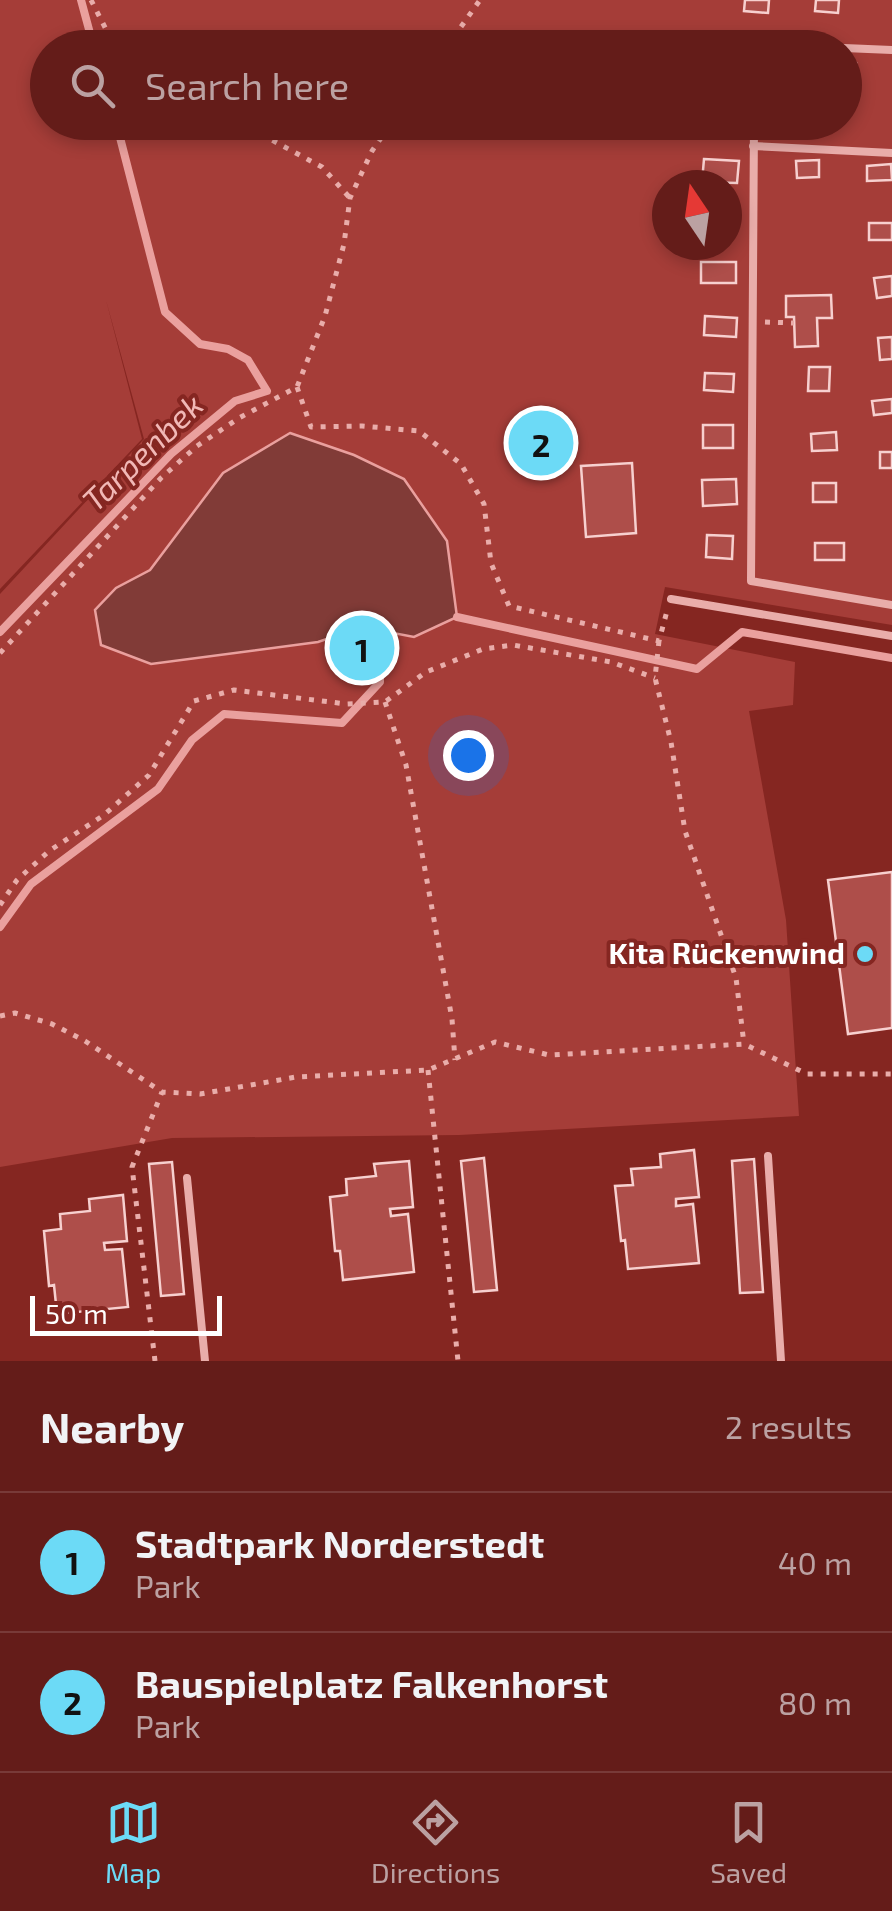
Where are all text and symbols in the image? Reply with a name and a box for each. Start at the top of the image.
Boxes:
search box [30,30,862,140]
icon: search [65,58,120,113]
text: Search here [145,62,349,108]
north arrow [652,170,742,260]
water label: Tarpenbek [74,385,210,519]
pin: 2 [508,406,574,480]
pin: 1 [330,610,394,686]
your location [443,730,494,781]
place label: Kita Rückenwind [608,934,845,970]
marker: Kita Rückenwind [854,943,876,965]
scale bar [30,1291,222,1336]
text: 50 m [45,1296,108,1330]
text: Nearby [40,1401,184,1451]
text: 2 results [725,1407,852,1445]
text: Stadtpark Norderstedt [135,1520,544,1566]
text: 1 [66,1543,79,1581]
text: 40 m [778,1543,852,1581]
text: Park [135,1566,200,1604]
text: Bauspielplatz Falkenhorst [135,1660,608,1706]
text: 2 [63,1683,82,1721]
text: 80 m [778,1683,852,1721]
text: Park [135,1706,200,1744]
tab: Map [105,1795,161,1889]
tab: Directions [371,1795,500,1889]
tab: Saved [710,1795,787,1889]

